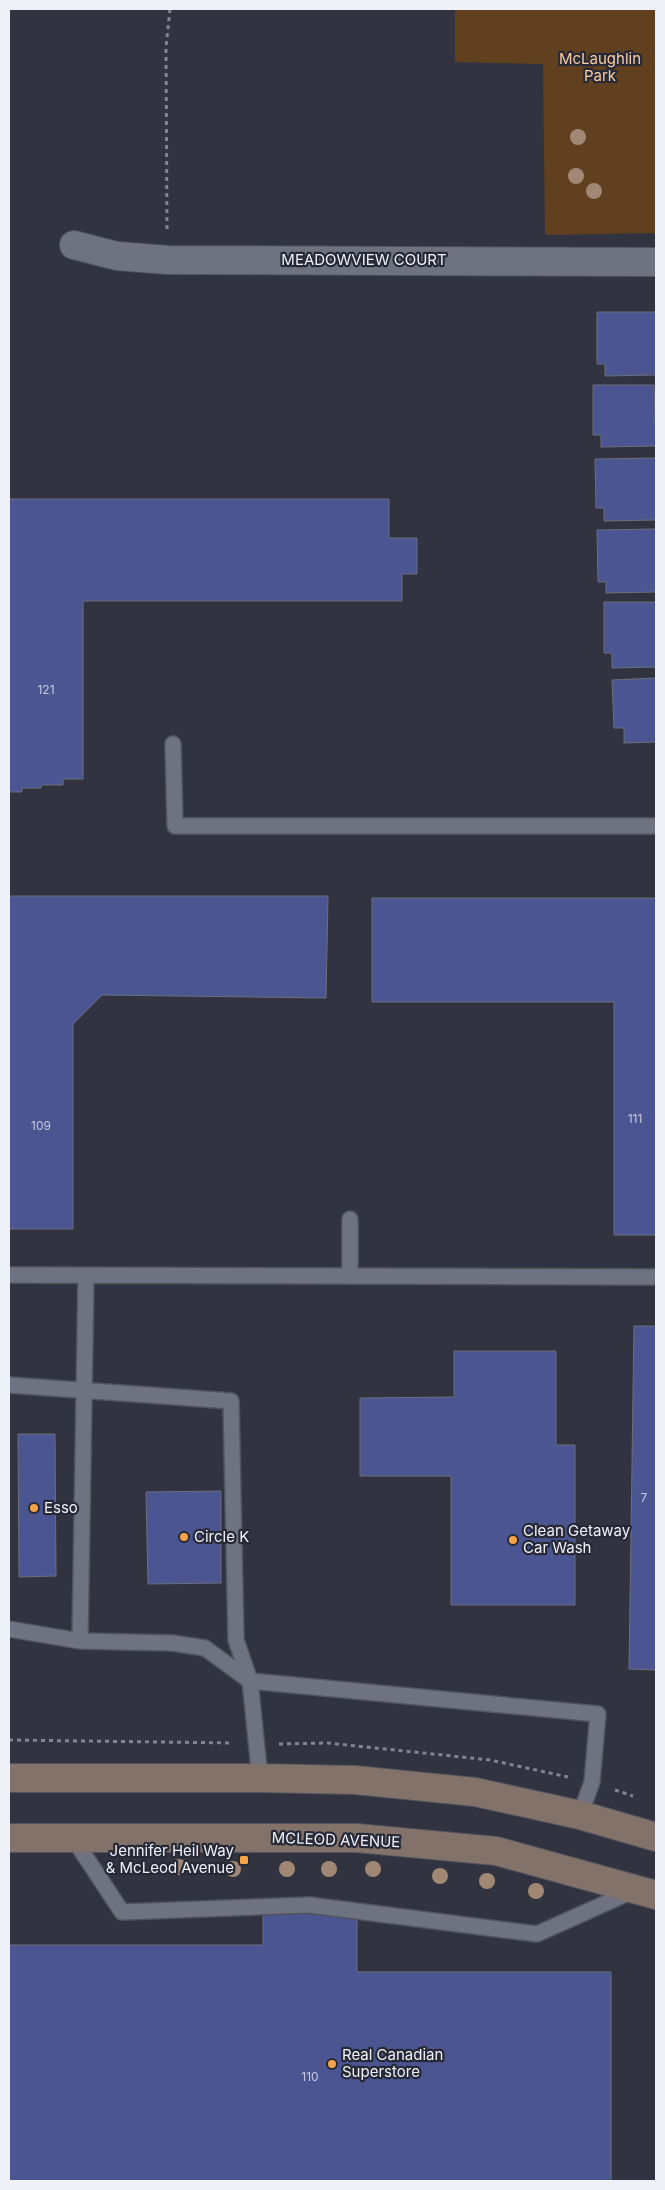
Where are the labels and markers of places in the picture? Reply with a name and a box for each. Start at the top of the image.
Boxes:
place label: Esso [44,1498,78,1517]
marker: Esso [28,1502,40,1514]
place label: Clean Getaway Car Wash [523,1521,631,1557]
place label: Circle K [194,1527,249,1546]
marker: Circle K [178,1531,190,1543]
marker: Clean Getaway Car Wash [507,1534,519,1546]
place label: Jennifer Heil Way & McLeod Avenue [106,1841,235,1877]
marker: Jennifer Heil Way & McLeod Avenue [238,1854,250,1866]
place label: Real Canadian Superstore [342,2045,443,2081]
marker: Real Canadian Superstore [326,2058,338,2070]

